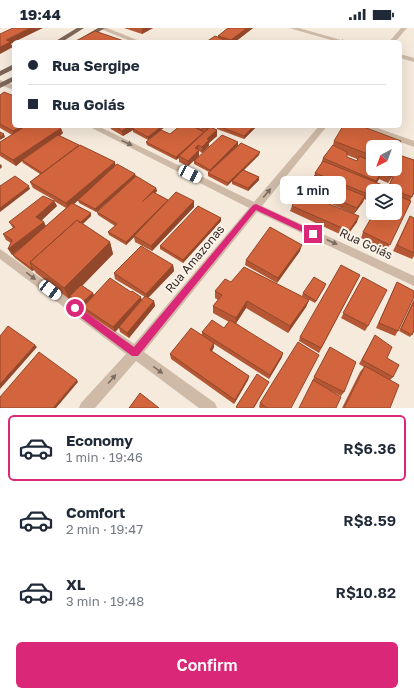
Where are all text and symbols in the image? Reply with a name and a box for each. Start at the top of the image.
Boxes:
text: 19:44 [20,5,61,23]
text: Rua Sergipe [52,56,140,74]
text: Rua Goiás [52,95,125,113]
one-way arrow [121,140,132,146]
north arrow [366,140,402,176]
map controls [366,140,402,220]
car [177,163,203,185]
callout: 1 min [280,176,346,204]
text: 1 min [297,182,329,198]
button: layers [366,184,402,220]
one-way arrow [262,188,271,198]
street label: Rua Amazonas [162,222,227,296]
route end [304,225,322,243]
street label: Rua Goiás [337,225,395,262]
one-way arrow [326,239,338,246]
one-way arrow [26,272,37,280]
car [37,278,63,302]
route start [66,299,84,317]
one-way arrow [153,366,164,374]
one-way arrow [107,374,116,384]
icon: car [18,430,54,466]
text: Economy [66,431,133,449]
text: R$6.36 [343,439,396,457]
text: 1 min · 19:46 [66,449,143,465]
icon: car [18,502,54,538]
text: Comfort [66,503,125,521]
text: R$8.59 [343,511,396,529]
text: 2 min · 19:47 [66,521,143,537]
icon: car [18,574,54,610]
text: XL [66,575,85,593]
text: R$10.82 [336,583,396,601]
text: 3 min · 19:48 [66,593,144,609]
button: Confirm [16,642,398,688]

